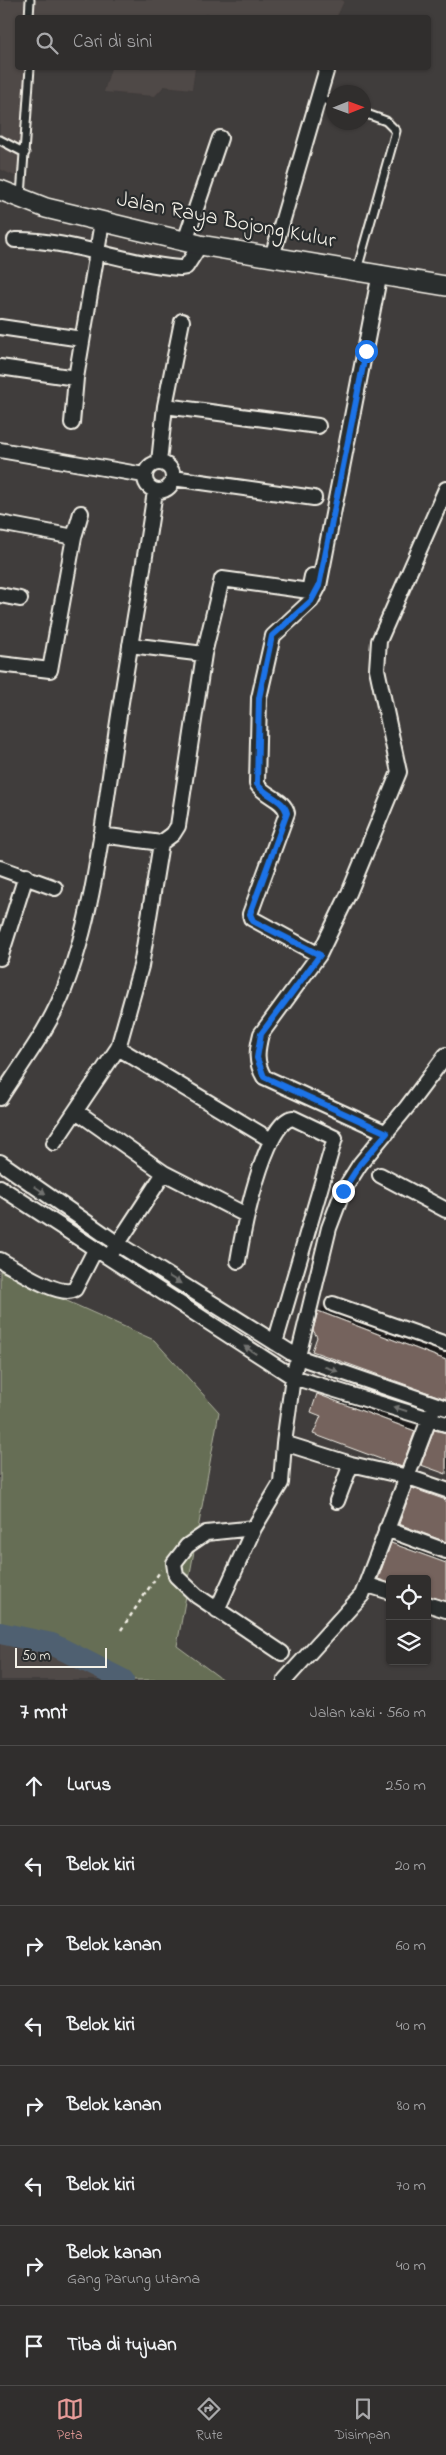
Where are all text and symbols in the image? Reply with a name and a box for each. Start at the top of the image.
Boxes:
search box [15,15,431,70]
icon: search [33,29,61,57]
text: Cari di sini [73,29,152,56]
north arrow [326,85,371,130]
street label: Jalan Raya Bojong Kulur [114,184,338,259]
route start [355,340,378,363]
route end [332,1180,355,1203]
one-way arrow [33,1185,47,1195]
one-way arrow [168,1276,181,1285]
one-way arrow [243,1345,257,1354]
one-way arrow [324,1365,339,1373]
one-way arrow [392,1405,407,1413]
map controls [386,1575,431,1665]
button: locate [386,1575,431,1620]
button: layers [386,1620,431,1665]
scale bar [15,1645,108,1668]
text: 50 m [22,1646,50,1667]
text: 7 mnt [20,1698,68,1728]
text: Jalan kaki · 560 m [310,1701,426,1725]
icon: ahead [20,1772,48,1800]
text: Lurus [67,1772,111,1799]
text: 250 m [386,1774,426,1798]
icon: left [20,1852,48,1880]
text: Belok kiri [67,1852,135,1879]
text: 20 m [395,1854,426,1878]
icon: right [20,1932,48,1960]
text: Belok kanan [67,1932,161,1959]
text: 60 m [396,1934,426,1958]
icon: left [20,2012,48,2040]
text: Belok kiri [67,2012,135,2039]
text: 40 m [396,2014,426,2038]
icon: right [20,2092,48,2120]
text: Belok kanan [67,2092,161,2119]
text: 80 m [397,2094,426,2118]
icon: left [20,2172,48,2200]
text: Belok kiri [67,2172,135,2199]
text: 70 m [396,2174,426,2198]
text: Belok kanan [67,2240,161,2267]
icon: right [20,2252,48,2280]
text: 40 m [396,2254,426,2278]
text: Gang Parung Utama [67,2267,200,2291]
icon: arrive [20,2332,48,2360]
text: Tiba di tujuan [67,2332,177,2359]
tab: Peta [56,2395,84,2446]
tab: Rute [195,2395,223,2446]
tab: Disimpan [335,2395,390,2446]

